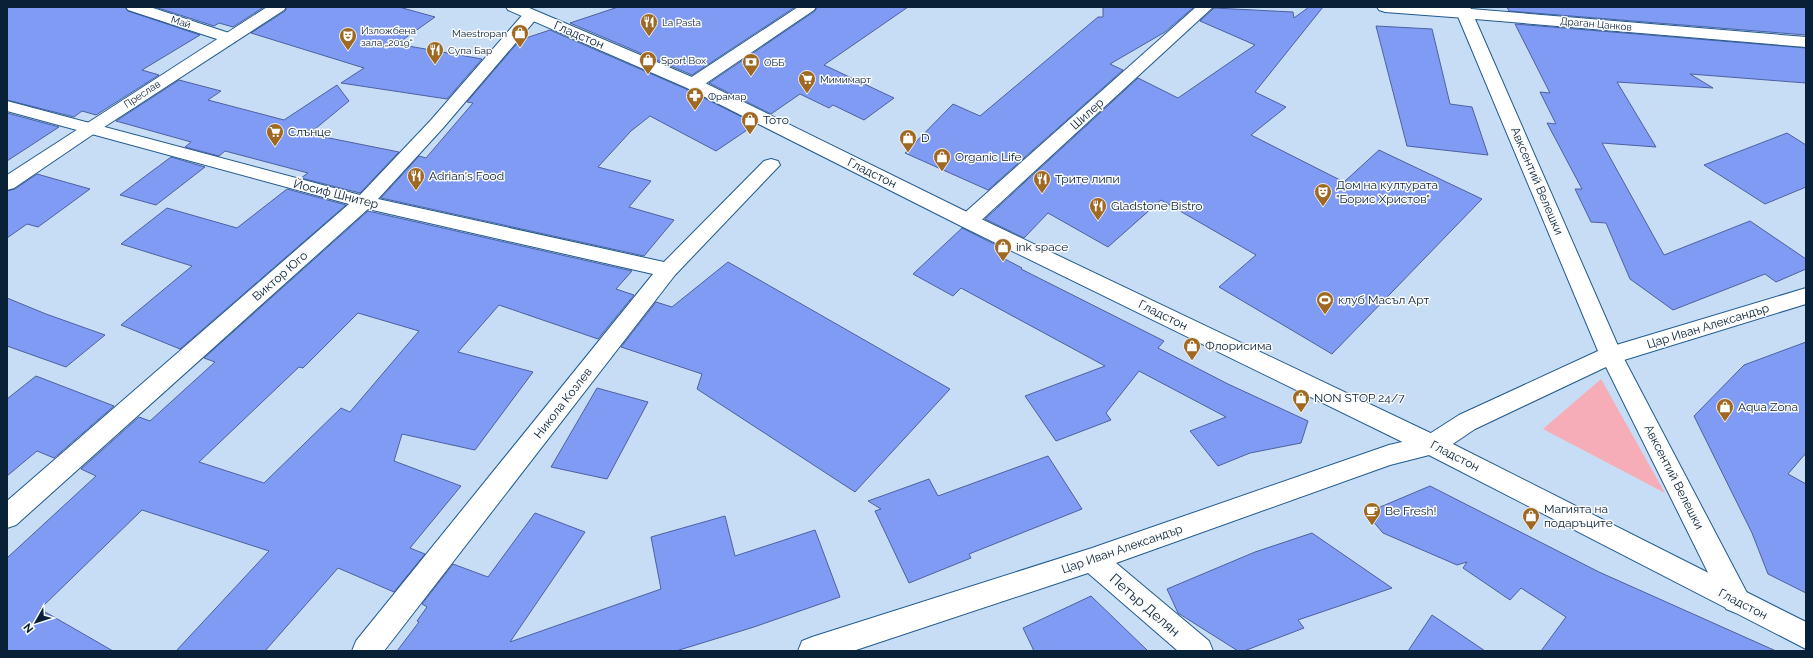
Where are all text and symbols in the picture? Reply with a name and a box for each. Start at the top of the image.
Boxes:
restaurant icon: La Pasta [639,12,659,37]
street label: Май [170,14,192,30]
street label: Драган Цанков [1560,15,1632,33]
place label: La Pasta [662,17,701,28]
street label: Гладстон [552,18,606,52]
shop icon: Maestropan [510,23,530,48]
place label: Изложбена зала „2019“ [361,25,416,48]
theatre icon: Изложбена зала „2019“ [338,26,358,51]
place label: Maestropan [452,28,507,39]
restaurant icon: Супа Бар [425,40,445,65]
place label: Супа Бар [448,45,492,56]
shop icon: Sport Box [638,50,658,75]
bank icon: ОББ [741,52,761,77]
place label: Sport Box [661,55,706,66]
place label: ОББ [764,57,785,68]
supermarket icon: Мимимарт [797,69,817,94]
place label: Мимимарт [820,74,871,85]
street label: Преслав [122,78,162,110]
pharmacy icon: Фрамар [685,86,705,111]
place label: Фрамар [708,91,746,102]
street label: Шилер [1068,95,1106,133]
shop icon: Тото [740,110,760,135]
place label: Тото [763,113,789,127]
supermarket icon: Слънце [265,122,285,147]
place label: Слънце [288,125,331,139]
street label: Авксентий Велешки [1508,125,1566,237]
shop icon: D [898,128,918,153]
place label: D [921,131,930,145]
shop icon: Organic Life [932,147,952,172]
place label: Organic Life [955,150,1022,164]
street label: Гладстон [845,155,899,191]
restaurant icon: Adrian's Food [406,166,426,191]
place label: Adrian's Food [429,169,504,183]
restaurant icon: Трите липи [1032,169,1052,194]
place label: Трите липи [1055,172,1120,186]
street label: Йосиф Шнитер [292,177,380,211]
place label: Дом на културата "Борис Христов" [1336,178,1438,206]
theatre icon: Дом на културата "Борис Христов" [1313,182,1333,207]
restaurant icon: Gladstone Bistro [1088,196,1108,221]
place label: Gladstone Bistro [1111,199,1202,213]
shop icon: ink space [993,237,1013,262]
place label: ink space [1016,240,1068,254]
street label: Виктор Юго [250,248,310,304]
sports icon: клуб Масъл Арт [1315,290,1335,315]
place label: клуб Масъл Арт [1338,293,1430,307]
street label: Гладстон [1136,297,1190,333]
street label: Цар Иван Александър [1645,301,1771,351]
shop icon: Флорисима [1182,336,1202,361]
place label: Флорисима [1205,339,1272,353]
street label: Никола Козлев [531,365,595,441]
shop icon: NON STOP 24/7 [1291,388,1311,413]
place label: NON STOP 24/7 [1314,391,1405,405]
shop icon: Aqua Zona [1715,397,1735,422]
place label: Aqua Zona [1738,400,1798,414]
street label: Авксентий Велешки [1641,422,1707,532]
street label: Гладстон [1428,438,1482,474]
cafe icon: Be Fresh! [1362,501,1382,526]
place label: Магията на подаръците [1544,502,1613,530]
place label: Be Fresh! [1385,504,1437,518]
shop icon: Магията на подаръците [1521,506,1541,531]
street label: Цар Иван Александър [1060,522,1184,576]
street label: Петър Делян [1107,570,1183,640]
street label: Гладстон [1716,586,1770,622]
north arrow [16,602,56,642]
text: N [21,621,36,635]

